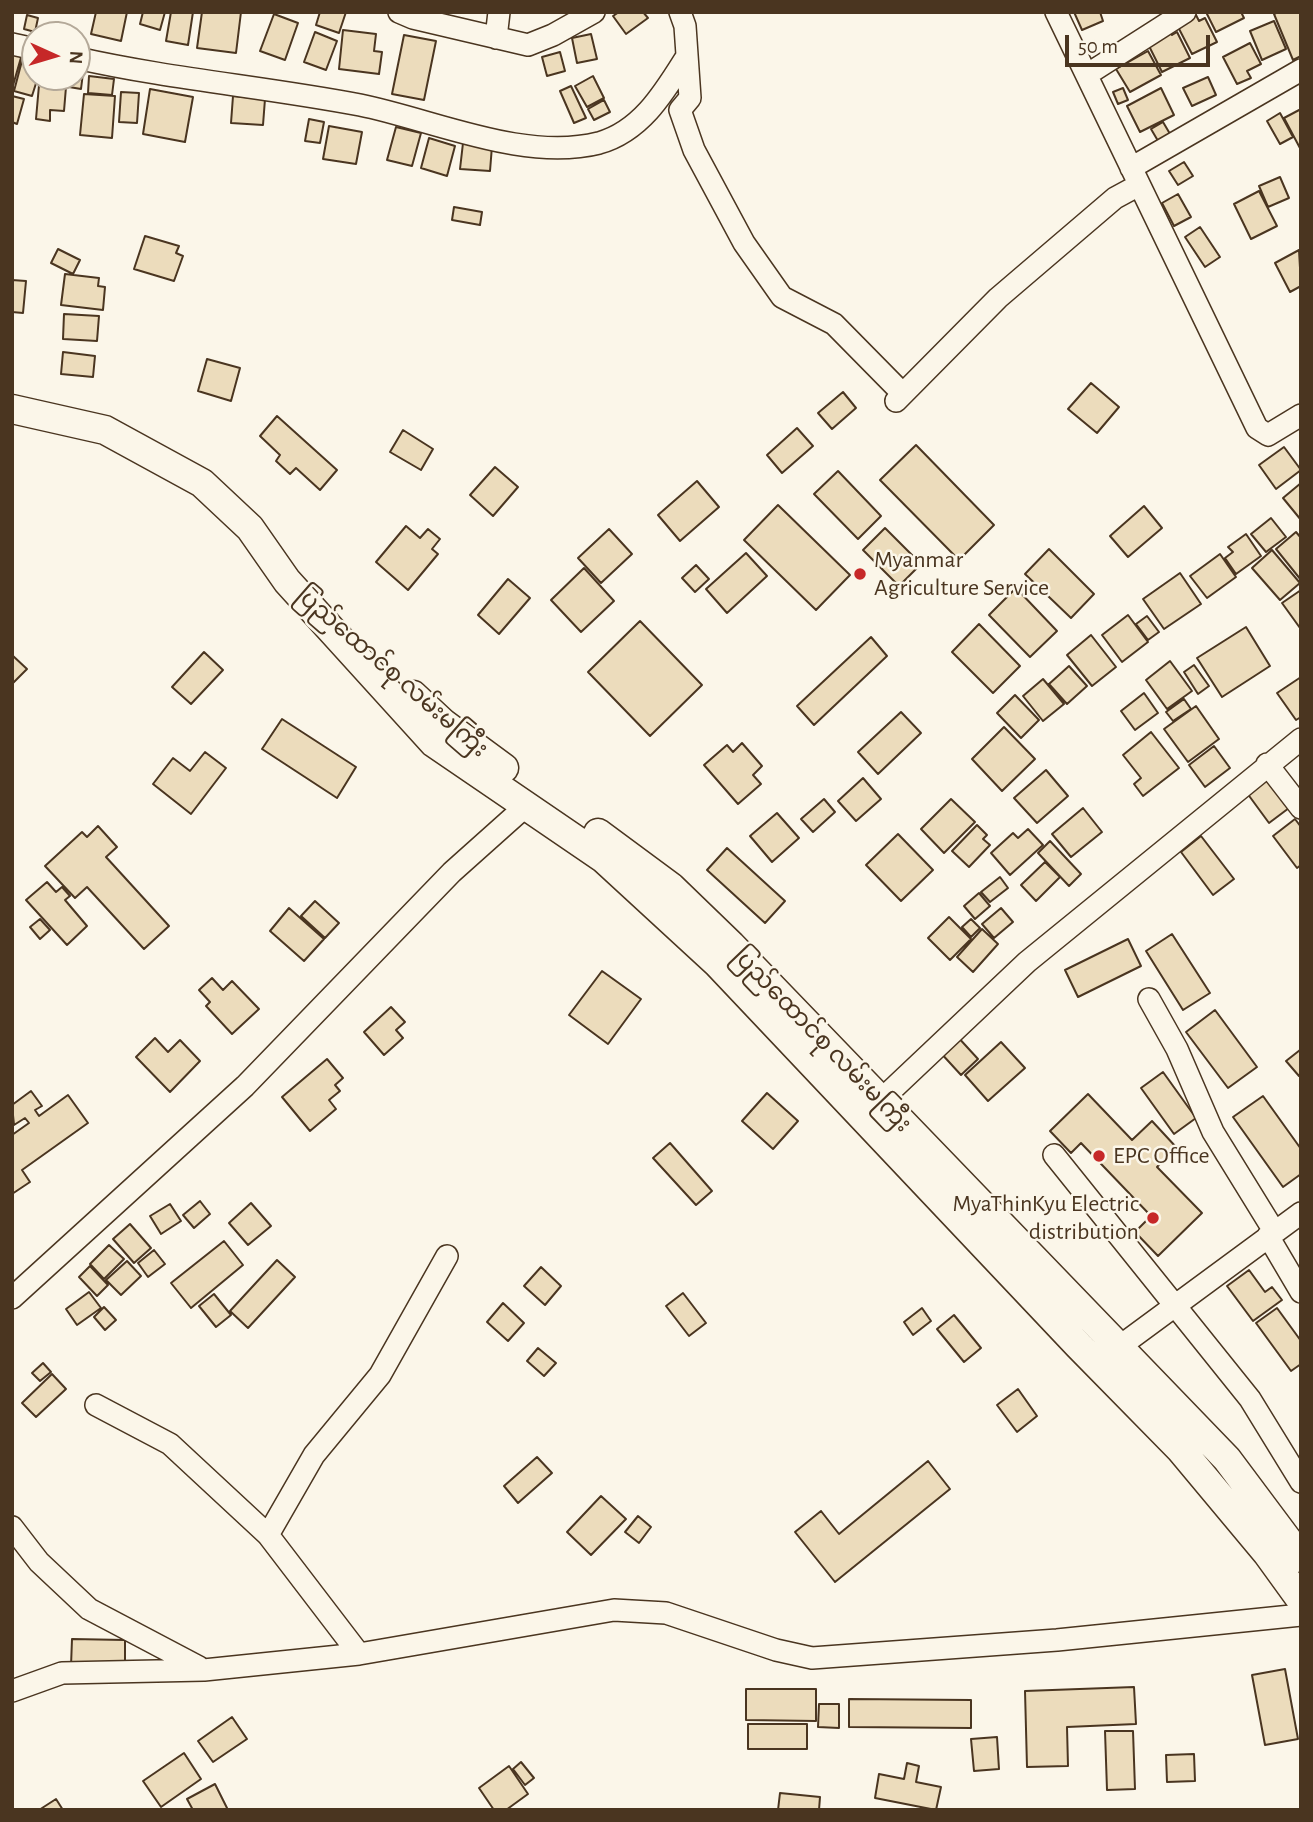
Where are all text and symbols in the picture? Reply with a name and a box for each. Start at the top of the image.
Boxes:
north arrow [21,21,91,91]
scale bar [1068,21,1213,65]
text: 50 m [1078,36,1118,57]
text: N [66,50,85,65]
place label: Myanmar Agriculture Service [874,546,1049,602]
marker: Myanmar Agriculture Service [852,566,868,582]
street label: ပြည်ထောင်စု လမ်းမကြီး [290,581,494,763]
street label: ပြည်ထောင်စု လမ်းမကြီး [726,942,918,1138]
place label: EPC Office [1113,1142,1210,1170]
marker: EPC Office [1091,1148,1107,1164]
place label: MyaThinKyu Electric distribution [952,1190,1139,1246]
marker: MyaThinKyu Electric distribution [1145,1210,1161,1226]

